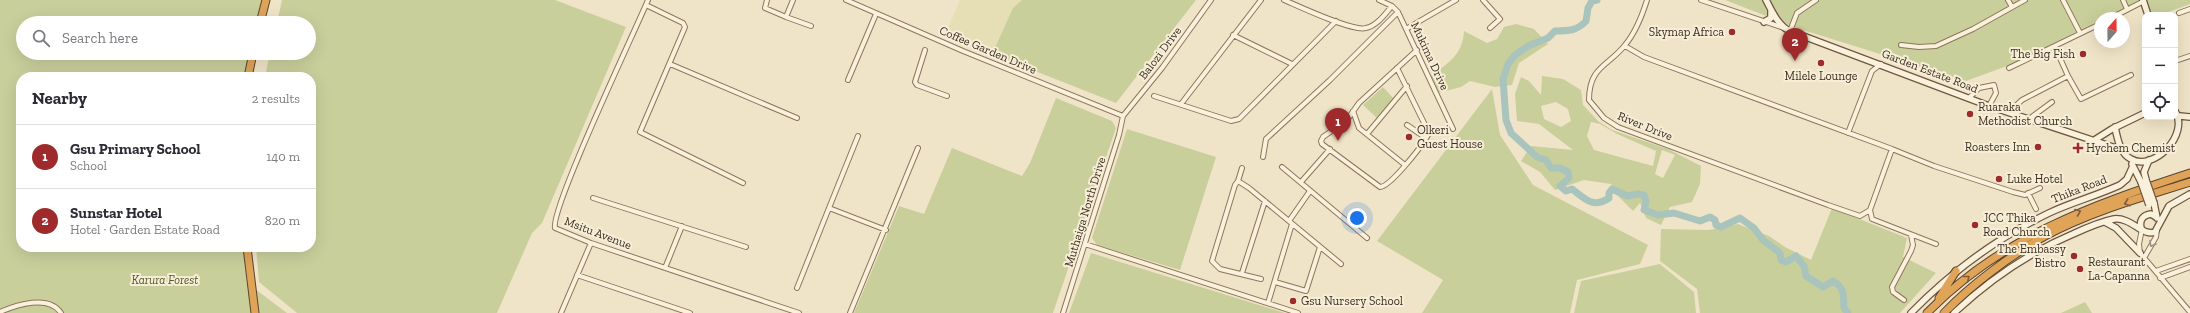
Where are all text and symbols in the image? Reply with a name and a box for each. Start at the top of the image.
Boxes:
north arrow [2094,12,2130,48]
map controls [2142,12,2178,120]
button: + [2142,12,2178,48]
search box [16,16,316,60]
street label: Mukima Drive [1408,20,1452,93]
street label: Coffee Garden Drive [937,23,1039,77]
street label: Balozi Drive [1136,24,1185,82]
place label: Skymap Africa [1649,25,1724,39]
icon: search [30,27,52,49]
marker: Skymap Africa [1727,27,1737,37]
pin: 2 [1782,28,1808,61]
text: Search here [62,29,138,47]
street label: Garden Estate Road [1880,46,1981,96]
place label: The Big Fish [2011,47,2075,61]
button: − [2142,48,2178,84]
marker: The Big Fish [2078,49,2088,59]
marker: Milele Lounge [1816,58,1826,68]
place label: Milele Lounge [1785,69,1858,83]
button: locate [2142,84,2178,120]
text: Nearby [32,88,87,108]
text: 2 results [252,91,300,106]
place label: Ruaraka Methodist Church [1978,100,2072,128]
pin: 1 [1325,108,1351,141]
street label: River Drive [1615,109,1675,143]
marker: Ruaraka Methodist Church [1965,109,1975,119]
place label: Olkeri Guest House [1417,123,1483,151]
marker: Olkeri Guest House [1404,132,1414,142]
text: Gsu Primary School [70,140,201,158]
place label: Roasters Inn [1965,140,2030,154]
place label: Hychem Chemist [2086,141,2176,155]
marker: Roasters Inn [2033,142,2043,152]
marker: Hychem Chemist [2073,143,2083,153]
text: 1 [42,149,48,164]
text: 140 m [266,149,300,164]
street label: Muthaiga North Drive [1062,155,1109,269]
text: School [70,158,107,173]
place label: Luke Hotel [2007,172,2063,186]
street label: Thika Road [2049,172,2109,206]
marker: Luke Hotel [1994,174,2004,184]
one-way arrow [2123,198,2130,207]
text: Sunstar Hotel [70,204,162,222]
your location [1347,208,1367,228]
one-way arrow [2075,209,2082,217]
place label: JCC Thika Road Church [1983,211,2050,239]
text: 2 [42,213,48,228]
text: 820 m [265,213,300,228]
street label: Msitu Avenue [562,214,634,252]
marker: JCC Thika Road Church [1970,220,1980,230]
text: Hotel · Garden Estate Road [70,222,220,237]
one-way arrow [2149,240,2156,247]
place label: The Embassy Bistro [1997,242,2067,270]
marker: The Embassy Bistro [2069,251,2079,261]
place label: Restaurant La-Capanna [2088,255,2150,283]
marker: Restaurant La-Capanna [2075,264,2085,274]
park label: Karura Forest [132,273,198,287]
one-way arrow [1962,276,1969,283]
place label: Gsu Nursery School [1301,294,1403,308]
marker: Gsu Nursery School [1288,296,1298,306]

